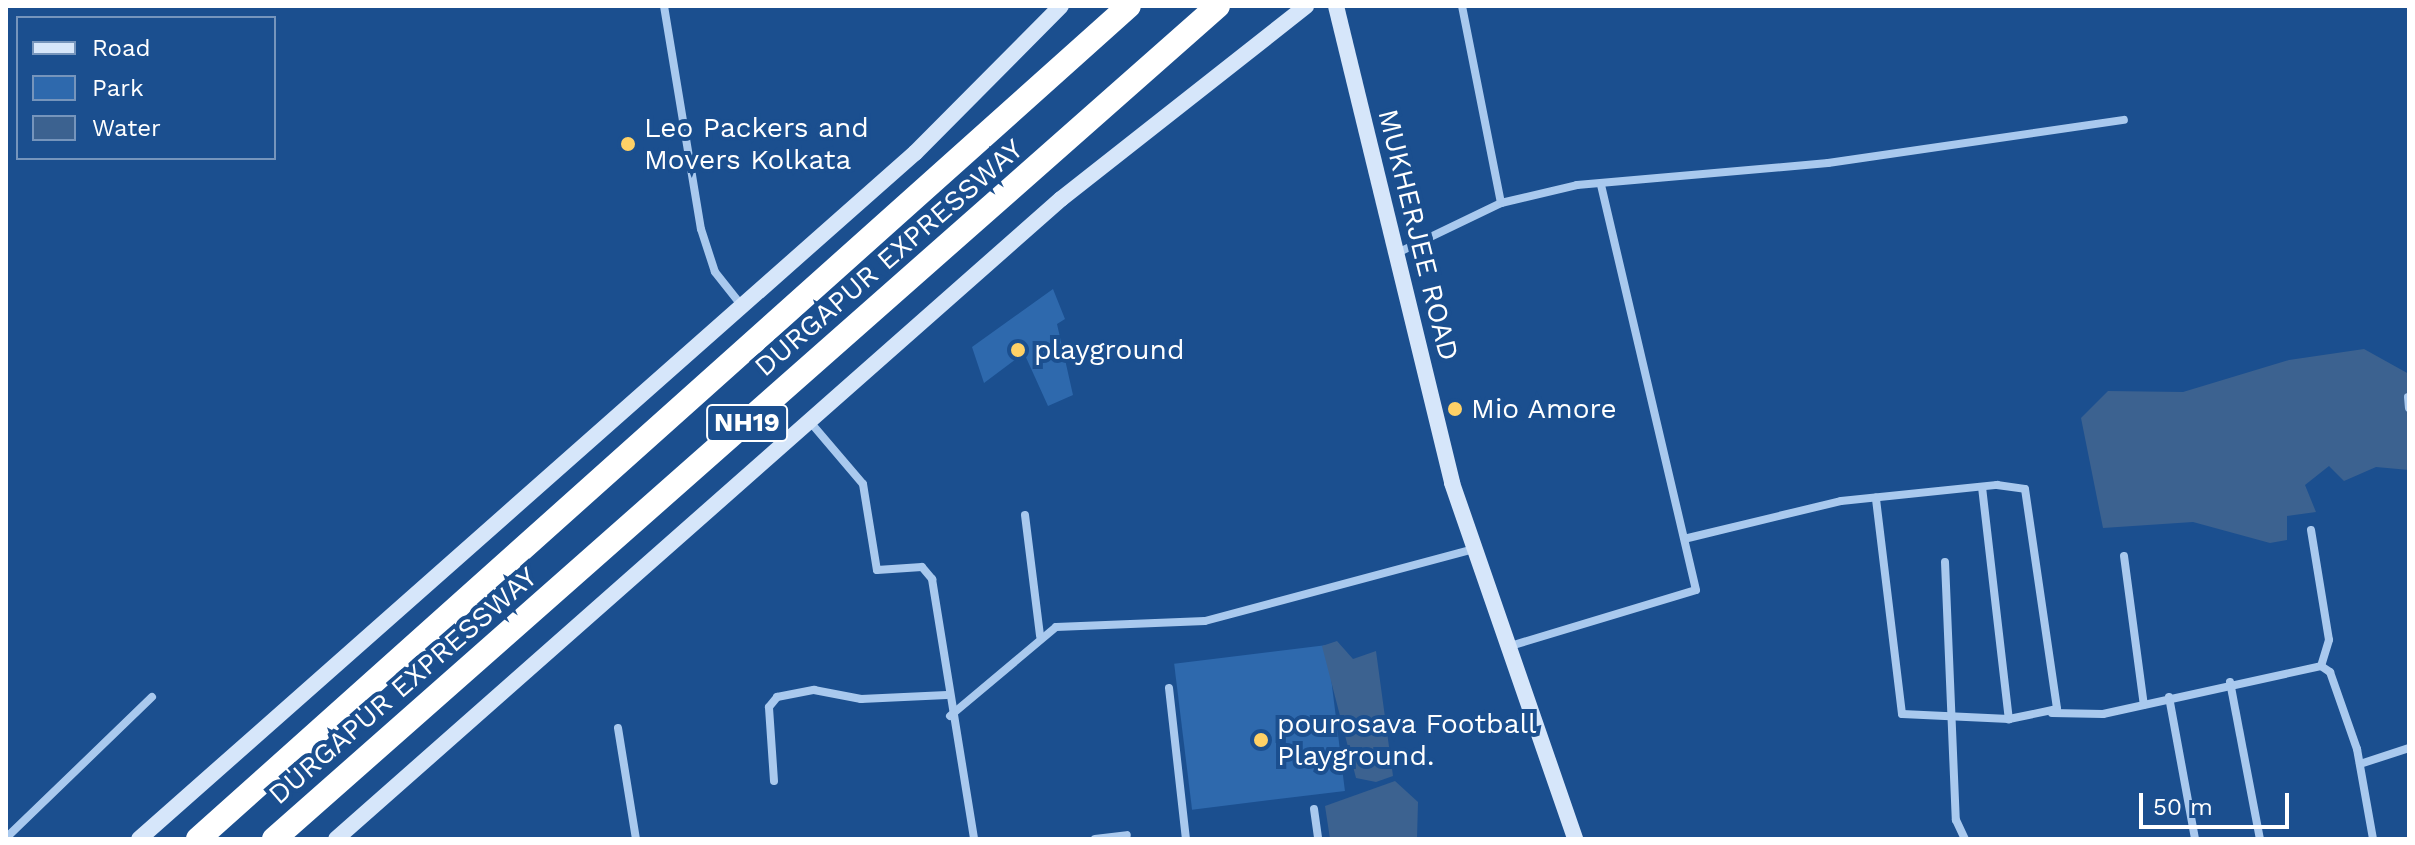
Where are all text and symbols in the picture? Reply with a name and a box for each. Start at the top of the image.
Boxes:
legend [16,16,276,160]
text: Road [92,34,151,62]
text: Park [92,74,144,102]
street label: MUKHERJEE ROAD [1371,106,1465,364]
place label: Leo Packers and Movers Kolkata [644,111,869,177]
text: Water [92,114,161,142]
street label: DURGAPUR EXPRESSWAY [748,132,1030,384]
marker: Leo Packers and Movers Kolkata [619,135,637,153]
place label: playground [1034,333,1184,367]
marker: playground [1009,341,1027,359]
place label: Mio Amore [1471,392,1618,426]
marker: Mio Amore [1446,400,1464,418]
road number: NH19 [705,401,789,445]
street label: DURGAPUR EXPRESSWAY [262,560,544,812]
place label: pourosava Football Playground. [1277,707,1537,773]
marker: pourosava Football Playground. [1252,731,1270,749]
scale bar [2143,777,2293,827]
text: 50 m [2153,793,2213,821]

